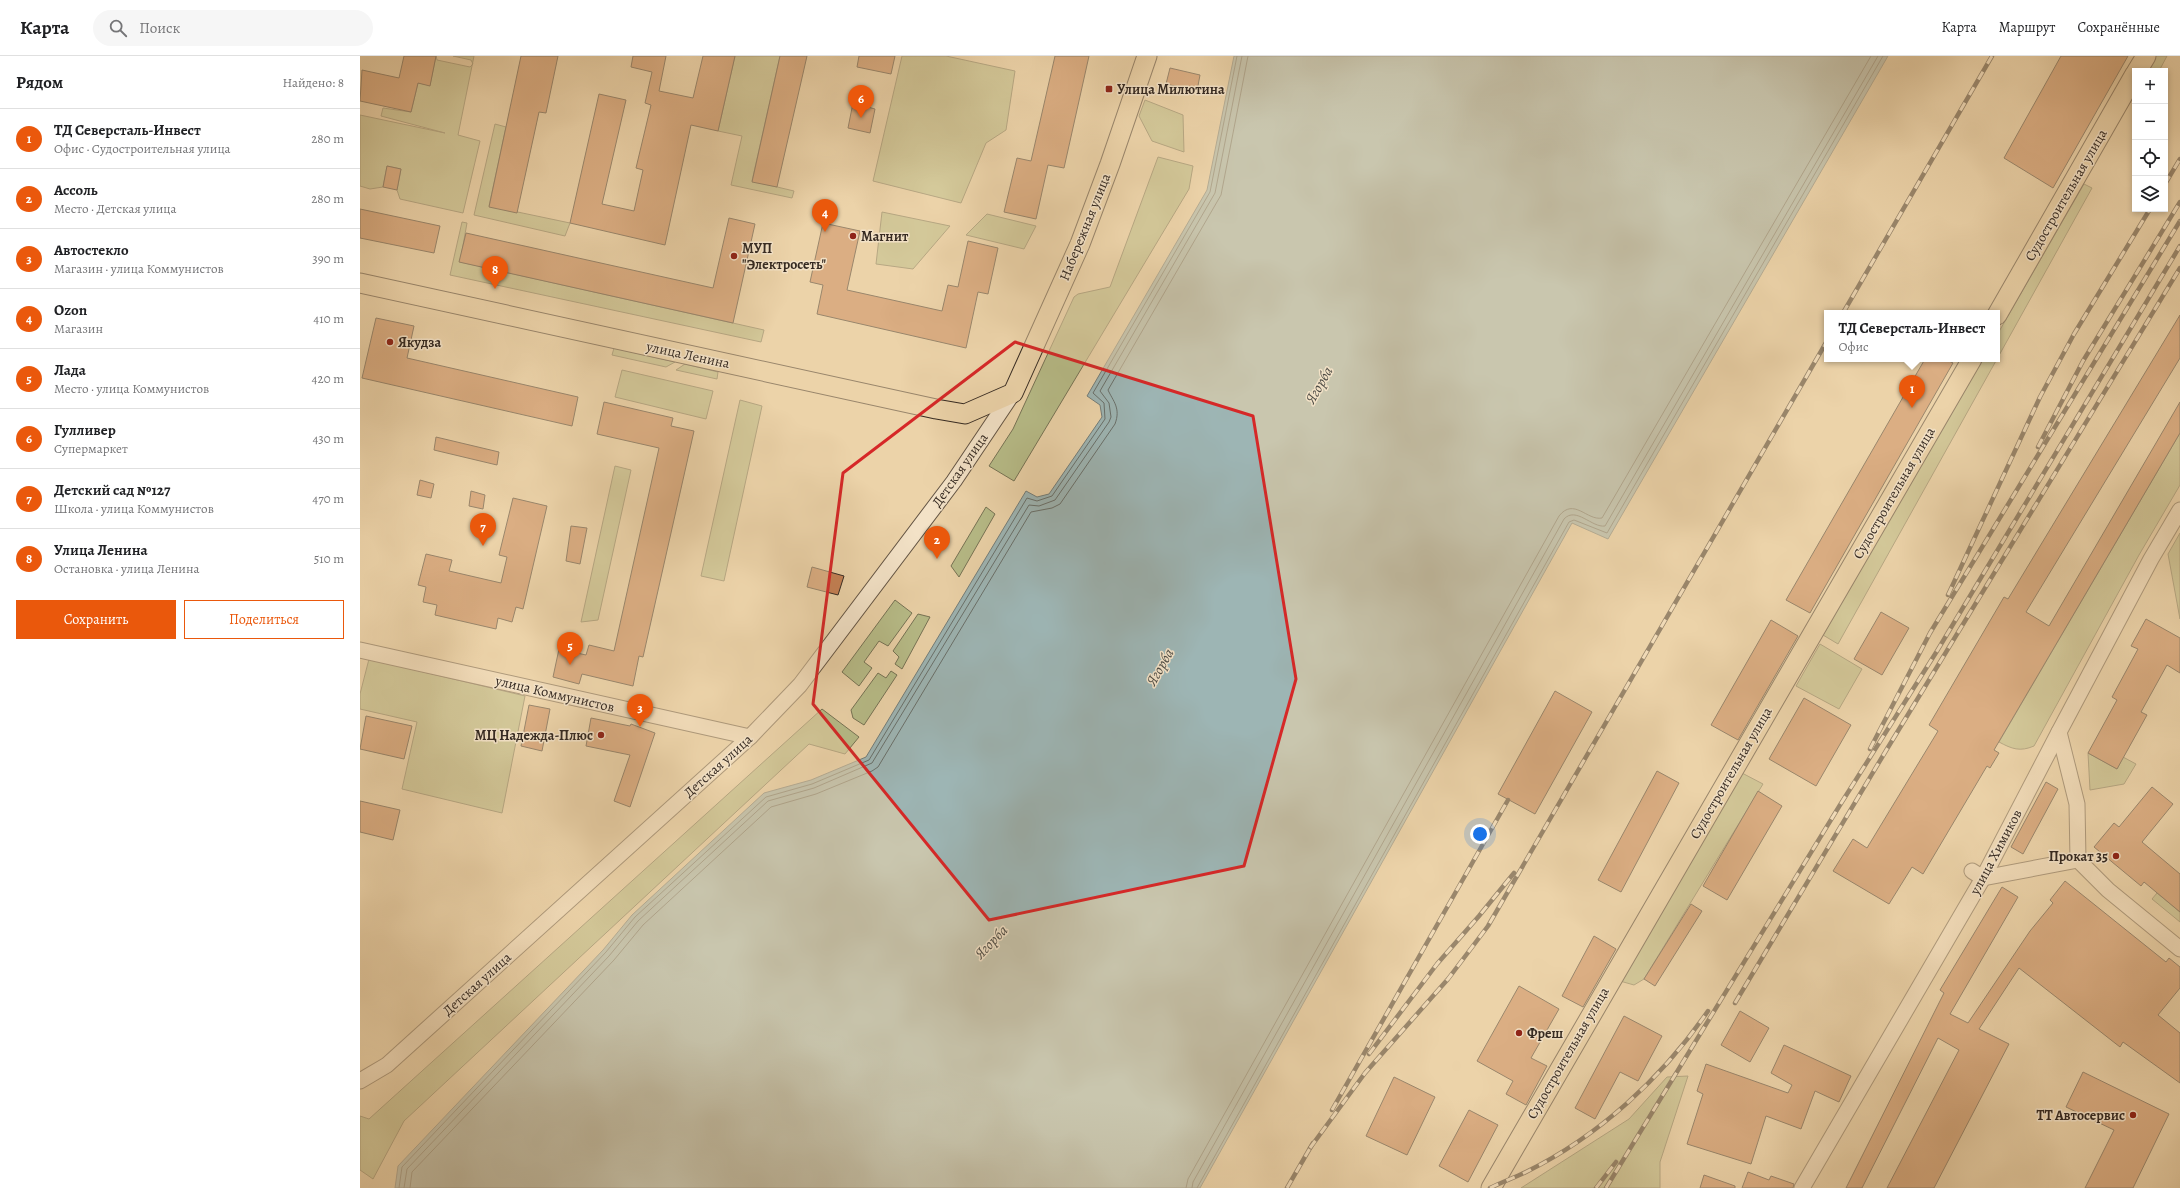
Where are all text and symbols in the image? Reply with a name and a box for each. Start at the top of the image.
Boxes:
search box [93,10,373,46]
text: Карта [20,15,69,41]
icon: search [107,17,129,39]
text: Поиск [139,18,180,38]
text: Карта [1942,18,1977,37]
text: Маршрут [1999,18,2055,37]
text: Сохранённые [2077,18,2160,37]
map controls [2132,68,2168,212]
button: + [2132,68,2168,104]
text: Рядом [16,71,63,94]
text: Найдено: 8 [282,74,344,91]
place label: Улица Милютина [1117,80,1225,99]
marker: Улица Милютина [1104,84,1114,94]
pin: 6 [848,85,874,118]
button: − [2132,104,2168,140]
text: ТД Северсталь-Инвест [54,120,201,140]
street label: Судостроительная улица [2020,125,2112,264]
text: 1 [27,130,31,147]
text: 280 m [311,130,344,147]
text: Офис · Судостроительная улица [54,140,231,157]
button: locate [2132,140,2168,176]
street label: Набережная улица [1055,170,1115,284]
button: layers [2132,176,2168,212]
text: Ассоль [54,180,98,200]
text: 2 [26,190,32,207]
text: 280 m [311,190,344,207]
pin: 4 [812,199,838,232]
text: Место · Детская улица [54,200,177,217]
place label: Магнит [861,227,909,246]
marker: Магнит [848,231,858,241]
place label: МУП "Электросеть" [742,239,827,274]
text: Автостекло [54,240,129,260]
text: 3 [26,250,32,267]
text: 390 m [312,250,344,267]
marker: МУП "Электросеть" [729,251,739,261]
pin: 8 [482,256,508,289]
text: Магазин · улица Коммунистов [54,260,224,277]
text: Ozon [54,300,87,320]
text: 4 [26,310,32,327]
text: 410 m [313,310,344,327]
popup [1824,310,2000,362]
text: ТД Северсталь-Инвест [1839,318,1985,338]
text: Магазин [54,320,103,337]
place label: Якудза [398,333,441,352]
marker: Якудза [385,337,395,347]
street label: улица Ленина [644,337,732,373]
text: Офис [1839,338,1869,355]
text: Лада [54,360,86,380]
water label: Ягорба [1300,363,1338,408]
text: 5 [26,370,32,387]
text: 420 m [312,370,344,387]
pin: 1 [1899,375,1925,408]
text: Место · улица Коммунистов [54,380,209,397]
text: Гулливер [54,420,116,440]
street label: Судостроительная улица [1848,423,1940,562]
street label: Детская улица [927,429,993,511]
text: 6 [26,430,32,447]
text: 430 m [312,430,344,447]
text: Супермаркет [54,440,128,457]
text: Детский сад №127 [54,480,171,500]
text: 7 [26,490,32,507]
text: 470 m [312,490,344,507]
text: Школа · улица Коммунистов [54,500,214,517]
pin: 7 [470,513,496,546]
pin: 2 [924,526,950,559]
text: Улица Ленина [54,540,148,560]
text: 8 [26,550,32,567]
text: 510 m [314,550,344,567]
text: Остановка · улица Ленина [54,560,200,577]
button: Сохранить [16,600,176,639]
button: Поделиться [184,600,344,639]
pin: 5 [557,632,583,665]
water label: Ягорба [1141,645,1179,690]
street label: улица Коммунистов [493,671,617,717]
pin: 3 [627,694,653,727]
street label: Судостроительная улица [1685,703,1777,842]
place label: МЦ Надежда-Плюс [475,726,593,745]
marker: МЦ Надежда-Плюс [596,730,606,740]
street label: Детская улица [680,730,757,802]
street label: улица Химиков [1965,806,2027,899]
your location [1470,824,1490,844]
place label: Прокат 35 [2049,847,2108,866]
marker: Прокат 35 [2111,851,2121,861]
water label: Ягорба [969,921,1012,964]
street label: Детская улица [439,948,516,1020]
street label: Судостроительная улица [1522,983,1614,1122]
place label: Фреш [1527,1024,1563,1043]
marker: Фреш [1514,1028,1524,1038]
place label: ТТ Автосервис [2037,1106,2125,1125]
marker: ТТ Автосервис [2128,1110,2138,1120]

